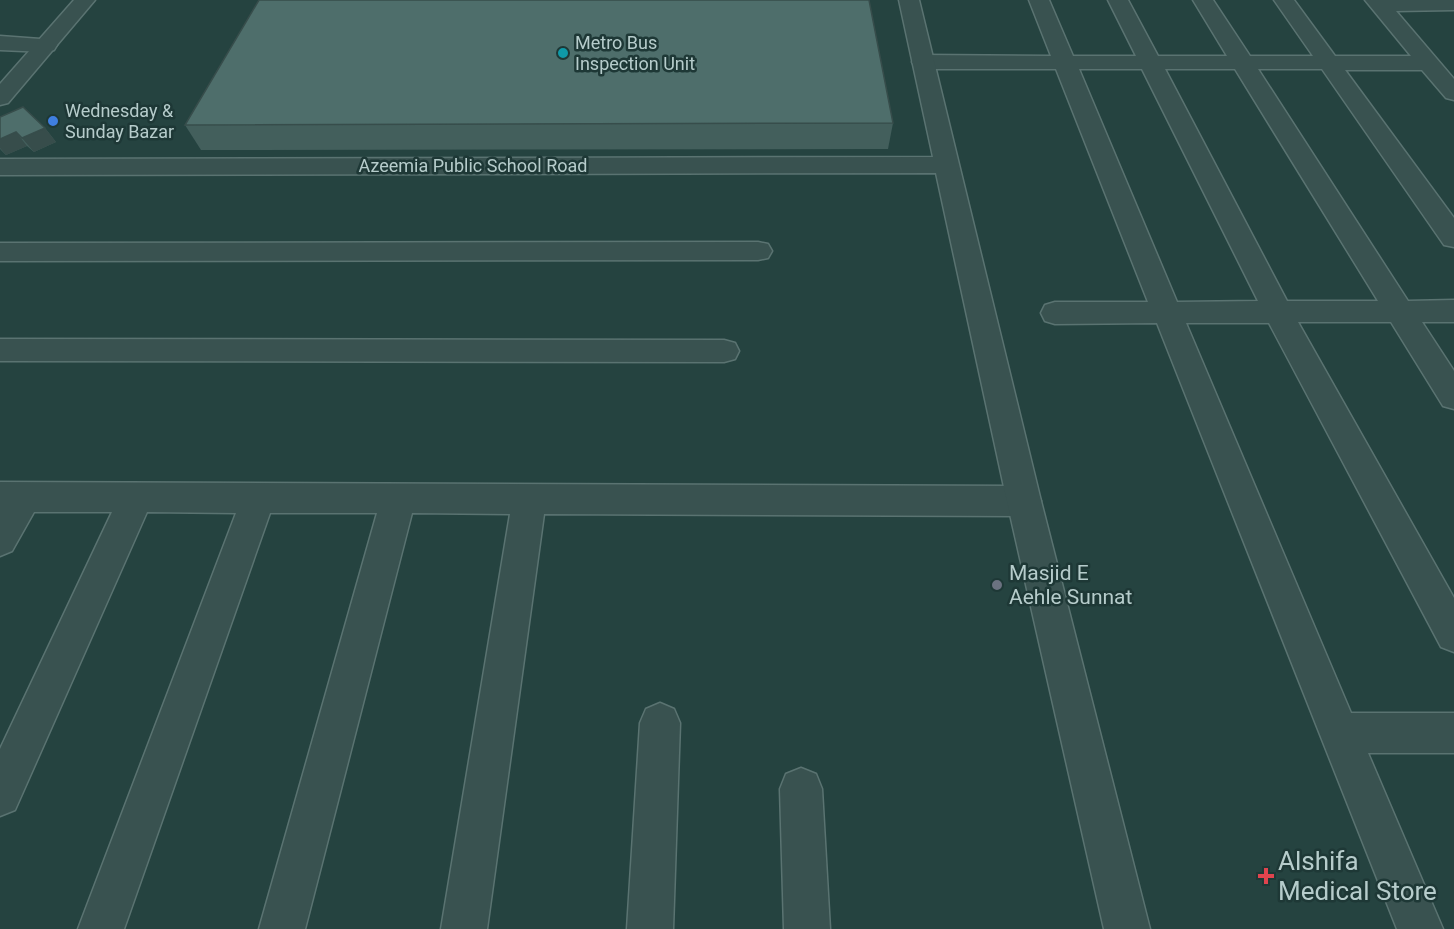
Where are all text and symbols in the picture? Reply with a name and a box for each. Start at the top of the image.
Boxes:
place label: Metro Bus Inspection Unit [575,32,695,74]
marker: Metro Bus Inspection Unit [556,46,570,60]
place label: Wednesday & Sunday Bazar [65,100,174,142]
marker: Wednesday & Sunday Bazar [46,114,60,128]
street label: Azeemia Public School Road [359,155,587,176]
place label: Masjid E Aehle Sunnat [1009,561,1133,609]
marker: Masjid E Aehle Sunnat [990,578,1004,592]
place label: Alshifa Medical Store [1278,846,1437,906]
marker: Alshifa Medical Store [1259,869,1273,883]

